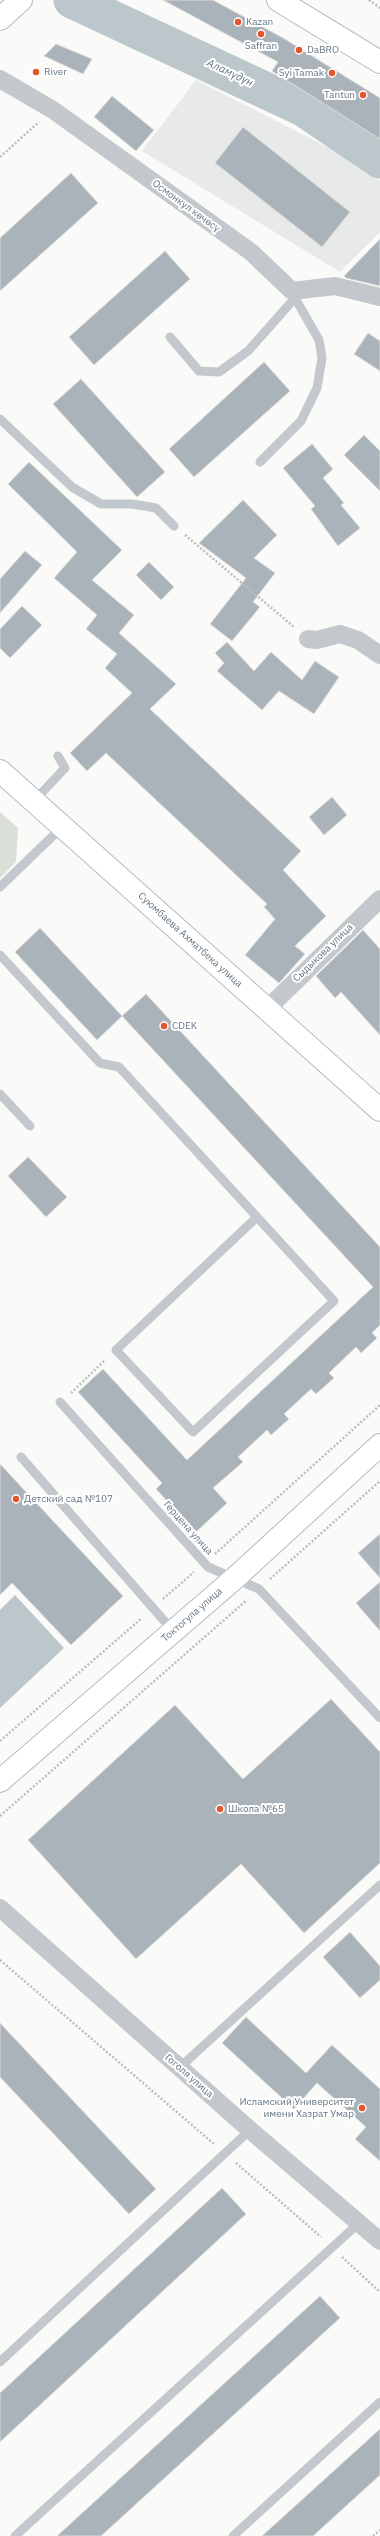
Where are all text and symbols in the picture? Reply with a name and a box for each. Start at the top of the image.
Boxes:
place label: Kazan [246,16,273,28]
marker: Kazan [233,17,243,27]
marker: Saffran [256,29,266,39]
place label: Saffran [245,40,277,52]
place label: DaBRO [307,44,339,56]
marker: DaBRO [294,45,304,55]
water label: Аламүдүн [205,57,255,89]
place label: River [44,66,67,78]
marker: River [31,67,41,77]
place label: Syi Tamak [279,67,324,79]
marker: Syi Tamak [327,68,337,78]
place label: Tantun [324,89,355,101]
marker: Tantun [358,90,368,100]
street label: Осмонкул көчөсү [150,177,222,235]
street label: Суюмбаева Ахматбека улица [135,890,245,990]
street label: Сыдыкова улица [291,921,355,985]
place label: CDEK [172,1020,197,1032]
marker: CDEK [159,1021,169,1031]
place label: Детский сад №107 [24,1493,113,1505]
marker: Детский сад №107 [11,1494,21,1504]
street label: Герцена улица [161,1499,215,1557]
street label: Токтогула улица [159,1585,225,1645]
place label: Школа №65 [228,1803,284,1815]
marker: Школа №65 [215,1804,225,1814]
street label: Гоголя улица [162,2052,216,2100]
place label: Исламский Университет имени Хазрат Умар [240,2096,354,2120]
marker: Исламский Университет имени Хазрат Умар [357,2103,367,2113]

